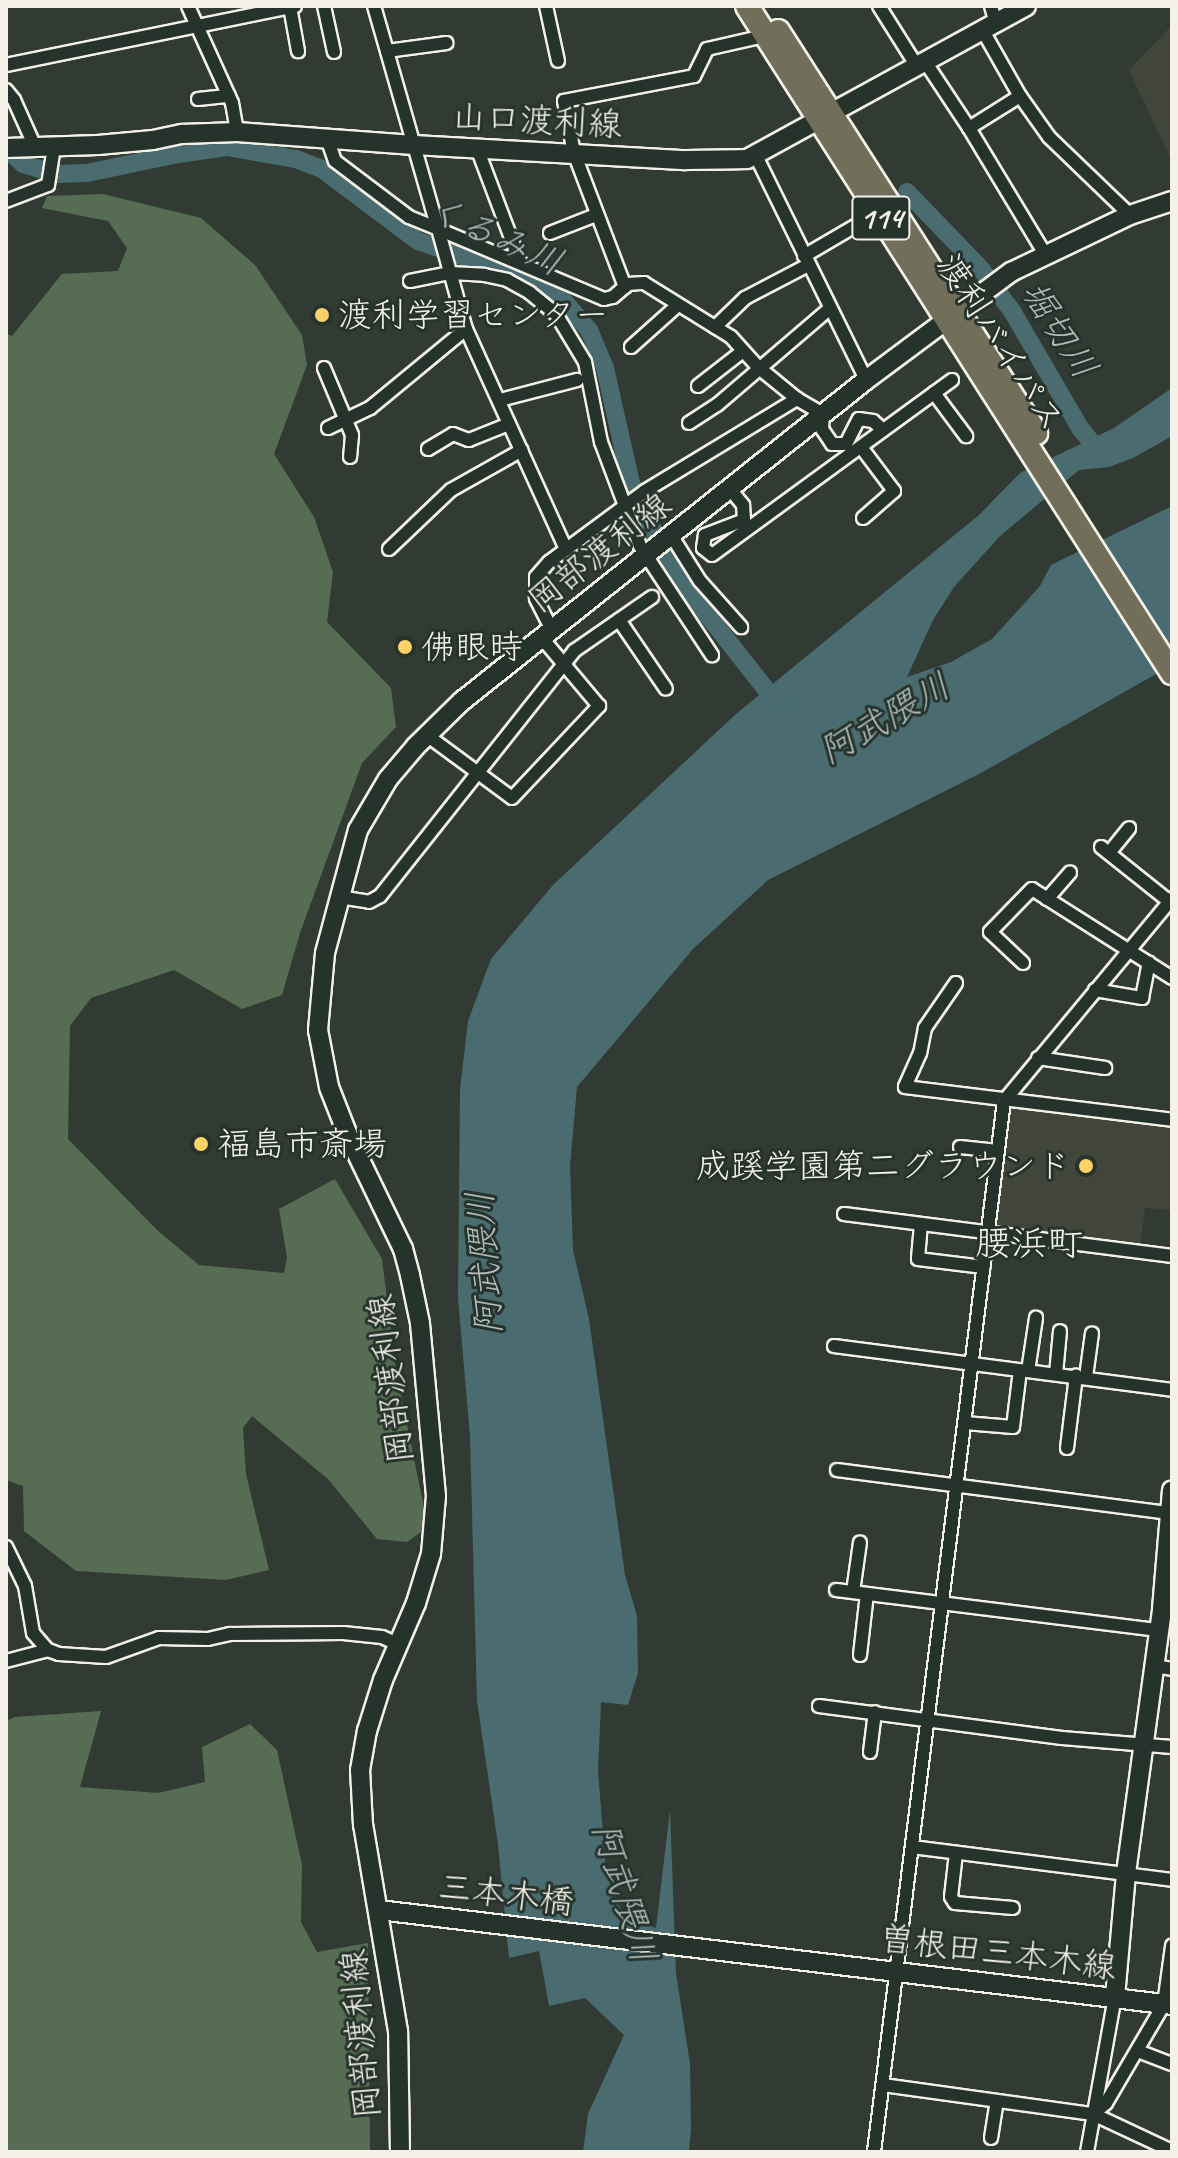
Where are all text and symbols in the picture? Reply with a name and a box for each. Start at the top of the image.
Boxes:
street label: 山口渡利線 [451,95,623,145]
water label: くるみ川 [420,187,570,285]
road number: 114 [851,190,911,246]
street label: 渡利バイパス [928,245,1074,439]
water label: 堀切川 [1011,273,1107,387]
place label: 渡利学習センター [338,295,610,335]
marker: 渡利学習センター [313,306,331,324]
street label: 岡部渡利線 [519,484,679,620]
place label: 佛眼時 [421,627,523,667]
marker: 佛眼時 [396,638,414,656]
water label: 阿武隈川 [812,664,958,774]
place label: 福島市斎場 [217,1124,387,1164]
marker: 福島市斎場 [192,1135,210,1153]
place label: 成蹊学園第二グラウンド [696,1146,1070,1186]
marker: 成蹊学園第二グラウンド [1077,1157,1095,1175]
water label: 阿武隈川 [458,1190,512,1336]
district label: 腰浜町 [975,1222,1083,1266]
street label: 岡部渡利線 [359,1292,421,1466]
water label: 阿武隈川 [582,1818,666,1968]
street label: 三本木橋 [436,1865,576,1923]
street label: 曽根田三本木線 [877,1917,1119,1987]
street label: 岡部渡利線 [332,1948,388,2120]

